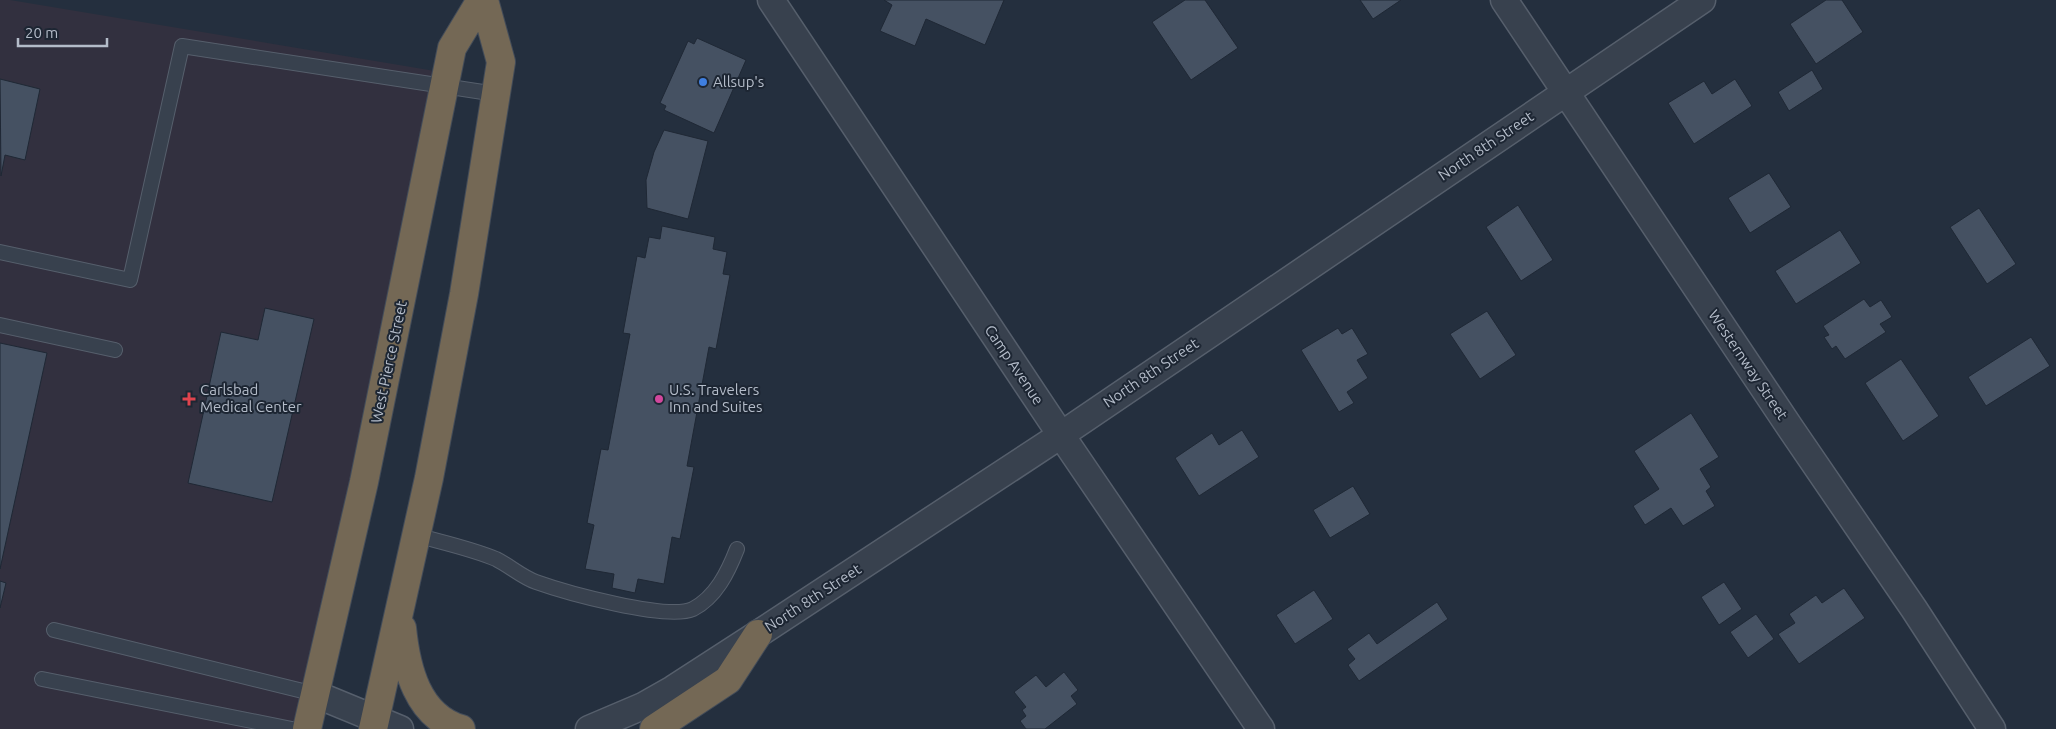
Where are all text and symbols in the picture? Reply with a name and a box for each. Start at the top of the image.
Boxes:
scale bar [18,15,106,47]
text: 20 m [25,24,58,41]
place label: Allsup's [713,73,764,90]
marker: Allsup's [697,76,709,88]
street label: North 8th Street [1435,107,1537,184]
street label: West Pierce Street [367,299,410,425]
street label: Westernway Street [1705,307,1791,423]
street label: Camp Avenue [981,322,1047,408]
street label: North 8th Street [1100,334,1202,411]
place label: Carlsbad Medical Center [200,381,302,415]
place label: U.S. Travelers Inn and Suites [669,381,763,415]
marker: Carlsbad Medical Center [182,392,196,406]
marker: U.S. Travelers Inn and Suites [653,393,665,405]
street label: North 8th Street [761,560,864,635]

